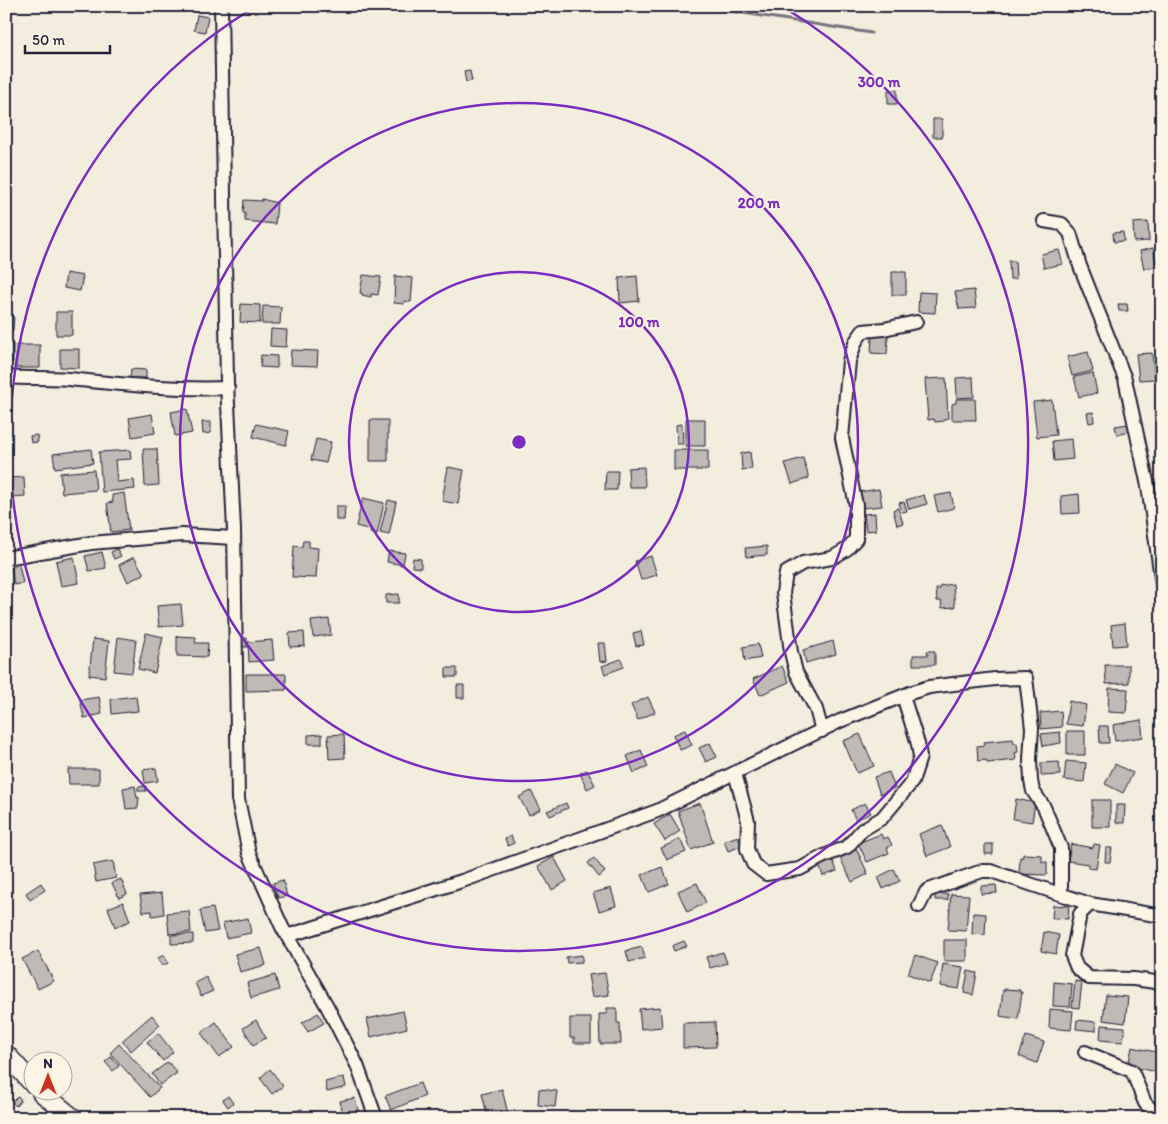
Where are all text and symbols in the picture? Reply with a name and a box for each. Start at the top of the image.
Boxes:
scale bar [25,22,110,54]
text: 50 m [32,31,65,49]
text: 300 m [858,73,901,91]
text: 200 m [738,194,781,212]
text: 100 m [618,313,660,331]
centre of rings [510,433,528,451]
north arrow [22,1052,72,1102]
text: N [43,1055,53,1072]

